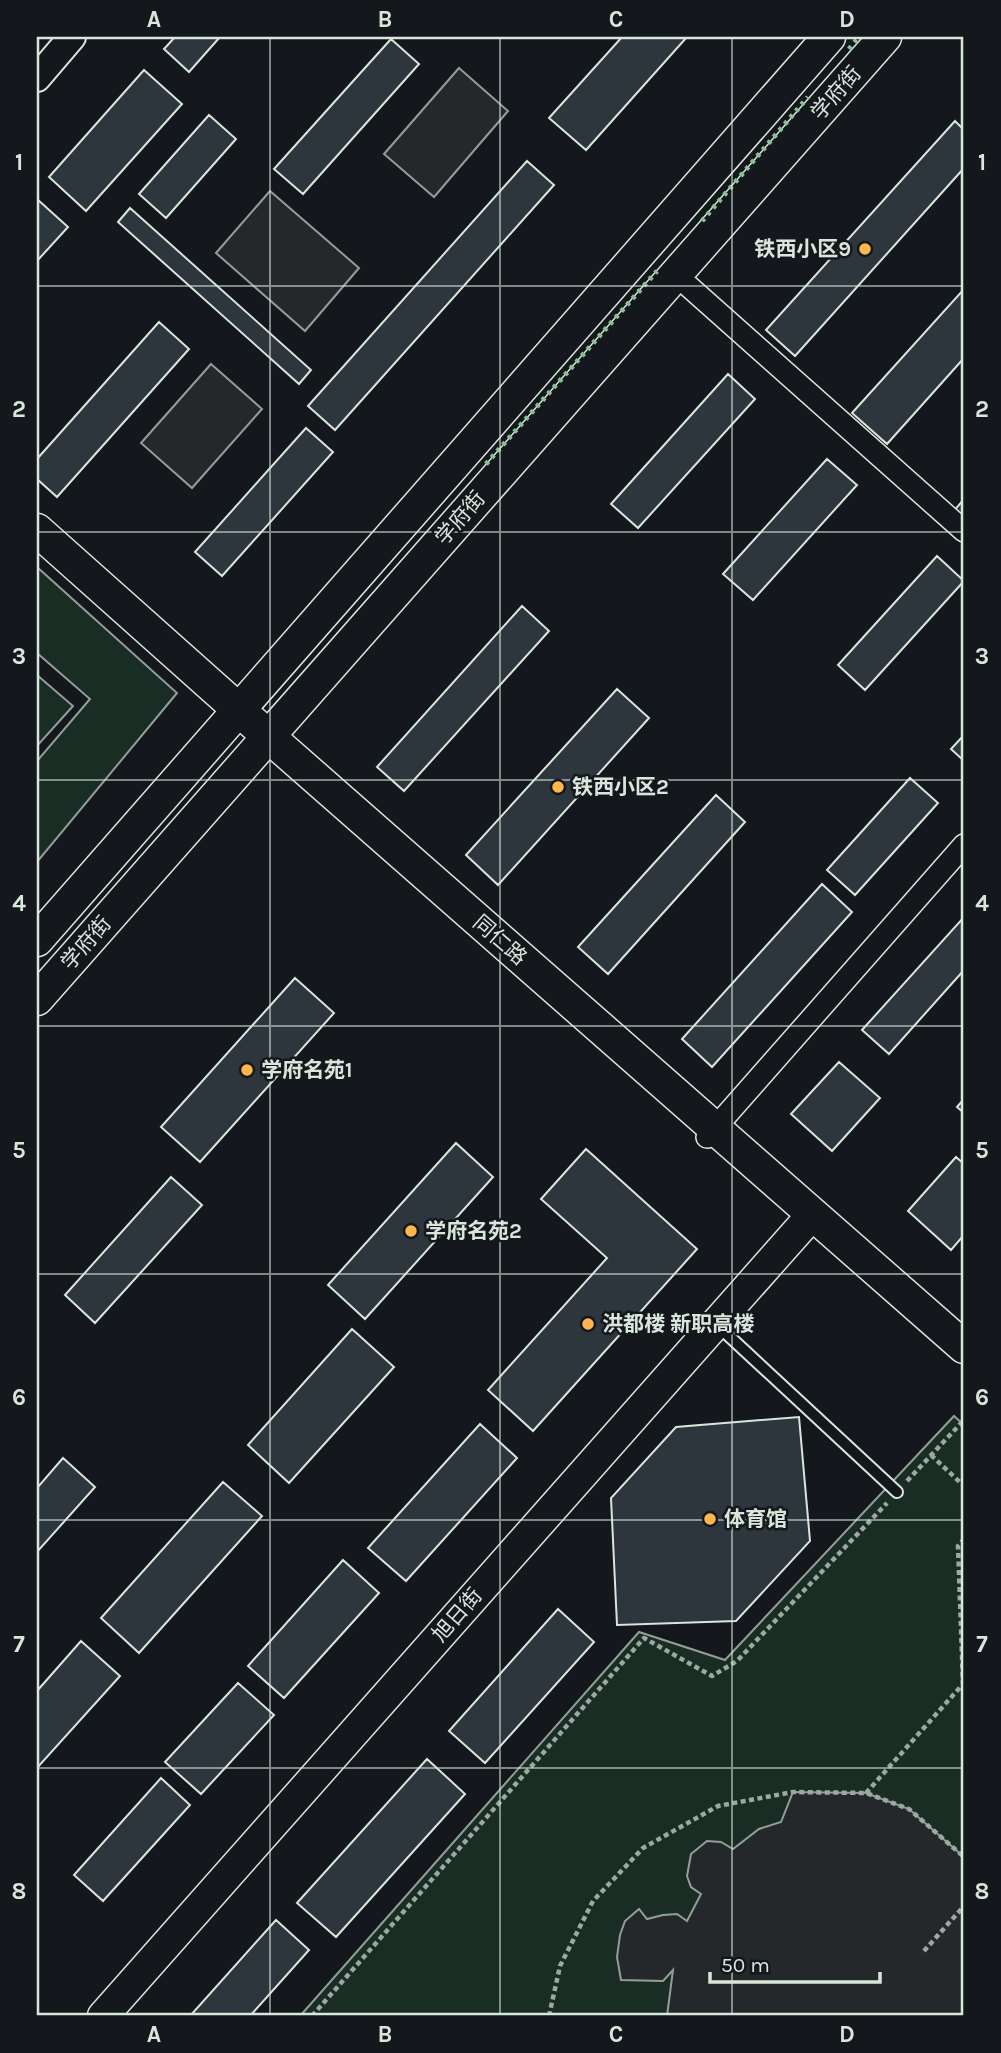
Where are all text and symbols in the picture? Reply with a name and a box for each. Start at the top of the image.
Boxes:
text: A [147,6,161,33]
text: B [378,6,392,33]
text: C [609,6,623,33]
text: D [839,6,855,33]
street label: 学府街 [806,61,866,125]
text: 1 [15,149,23,176]
text: 1 [978,149,986,176]
place label: 铁西小区9 [754,237,851,261]
marker: 铁西小区9 [857,241,873,257]
text: 2 [12,396,26,423]
text: 2 [975,396,989,423]
street label: 学府街 [430,486,490,550]
text: 3 [12,643,26,670]
text: 3 [975,643,989,670]
place label: 铁西小区2 [572,775,669,799]
marker: 铁西小区2 [550,779,566,795]
text: 4 [12,890,26,917]
text: 4 [975,890,989,917]
street label: 同仁路 [468,910,532,970]
street label: 学府街 [56,911,116,975]
place label: 学府名苑1 [261,1058,353,1082]
marker: 学府名苑1 [239,1062,255,1078]
text: 5 [12,1137,26,1164]
text: 5 [975,1137,989,1164]
place label: 学府名苑2 [425,1219,522,1243]
marker: 学府名苑2 [403,1223,419,1239]
place label: 洪都楼 新职高楼 [602,1312,754,1336]
marker: 洪都楼 新职高楼 [580,1316,596,1332]
text: 6 [12,1384,26,1411]
text: 6 [975,1384,989,1411]
place label: 体育馆 [724,1507,787,1531]
marker: 体育馆 [702,1511,718,1527]
street label: 旭日街 [427,1583,487,1647]
text: 7 [13,1631,25,1658]
text: 7 [976,1631,988,1658]
text: 8 [12,1878,26,1905]
text: 8 [975,1878,989,1905]
scale bar [710,1941,880,1985]
text: 50 m [721,1953,770,1977]
text: A [147,2021,161,2048]
text: B [378,2021,392,2048]
text: C [609,2021,623,2048]
text: D [839,2021,855,2048]

